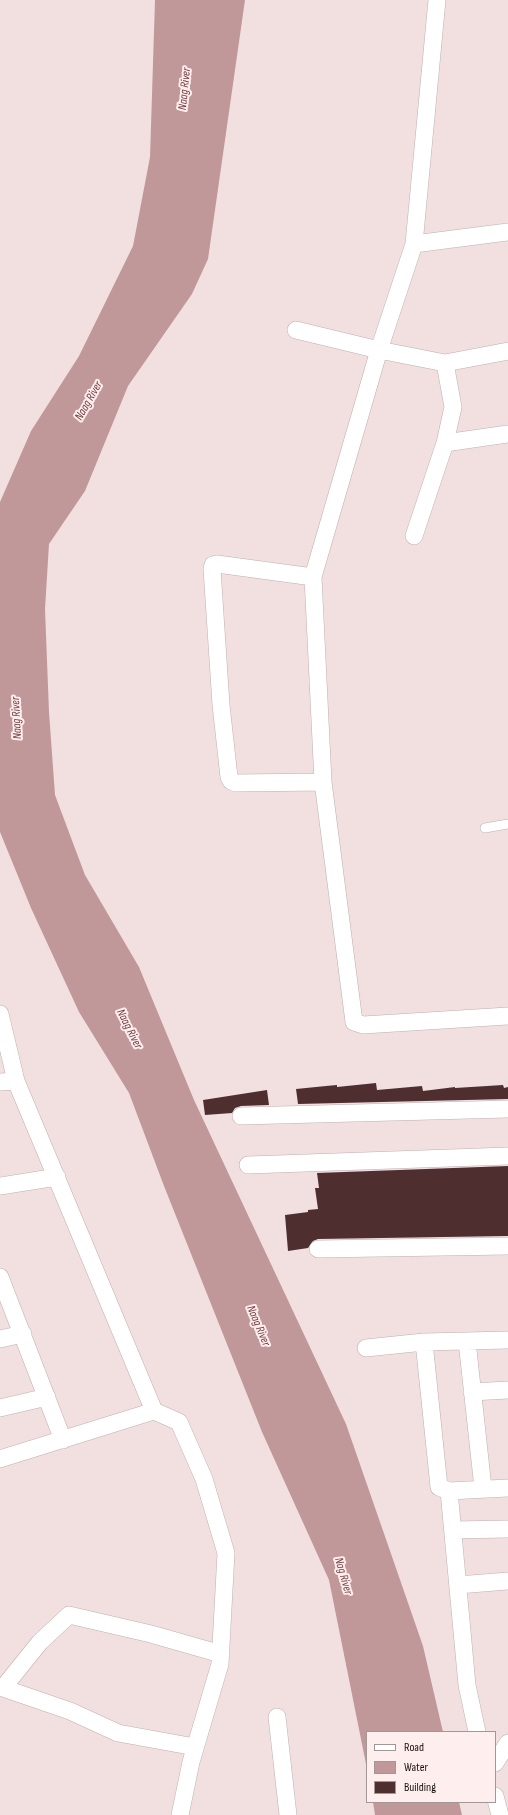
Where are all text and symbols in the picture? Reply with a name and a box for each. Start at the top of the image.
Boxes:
water label: Naag River [176,67,194,111]
water label: Naag River [72,379,106,423]
water label: Naag River [9,696,25,740]
water label: Naag River [113,1007,145,1051]
water label: Naag River [243,1304,273,1348]
water label: Nag River [331,1556,355,1596]
legend [366,1731,496,1803]
text: Road [404,1740,424,1755]
text: Water [404,1760,428,1775]
text: Building [404,1780,436,1795]

